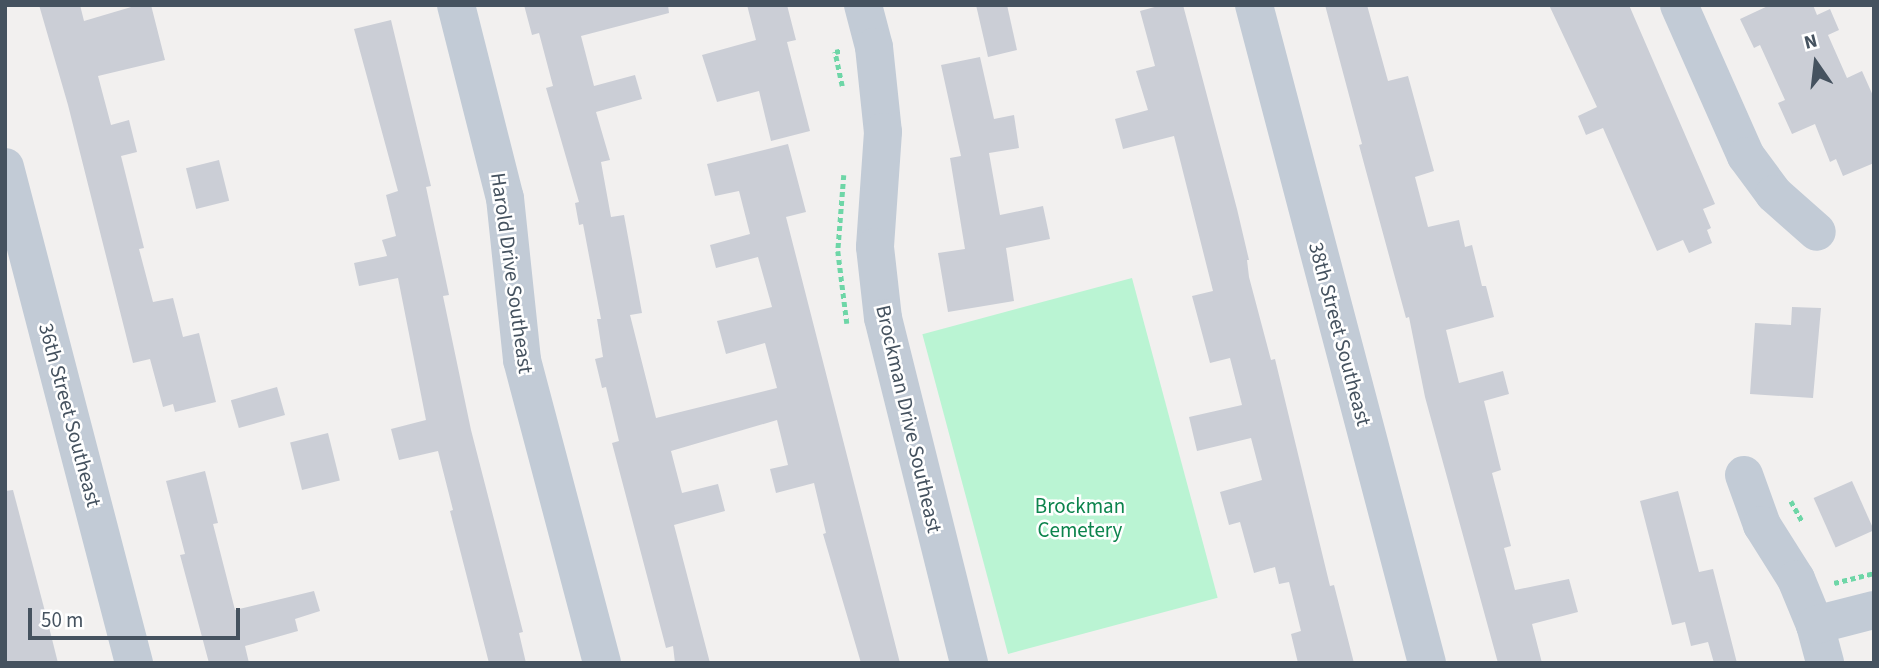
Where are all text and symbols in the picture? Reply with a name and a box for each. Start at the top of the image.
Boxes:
north arrow [1781,28,1851,98]
text: N [1801,28,1820,57]
street label: Harold Drive Southeast [485,171,539,375]
street label: 38th Street Southeast [1303,239,1377,429]
street label: Brockman Drive Southeast [871,303,947,535]
street label: 36th Street Southeast [33,320,107,510]
park label: Brockman Cemetery [1035,493,1125,543]
scale bar [32,594,243,638]
text: 50 m [41,605,83,635]

